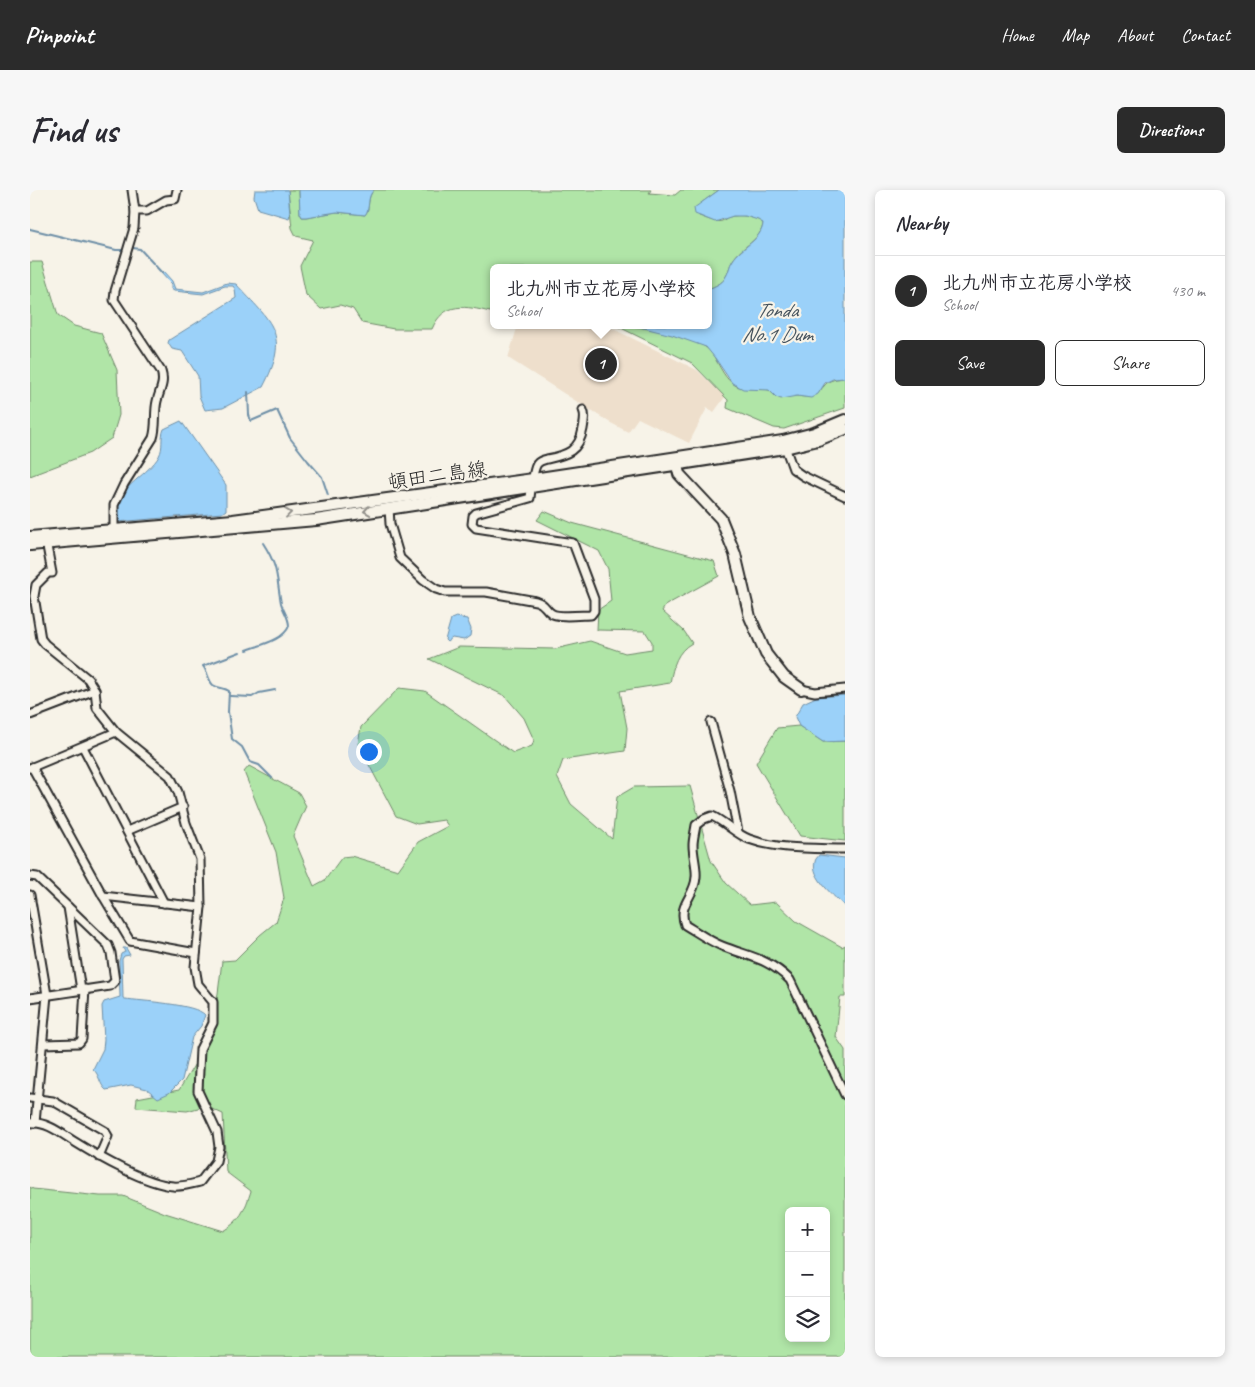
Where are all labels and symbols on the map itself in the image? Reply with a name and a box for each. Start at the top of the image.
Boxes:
water label: Tonda No.1 Dum [742,297,814,347]
pin: 1 [585,345,617,383]
street label: 頓田二島線 [386,456,488,495]
one-way arrow [362,506,371,516]
one-way arrow [284,508,292,519]
your location [356,739,382,765]

